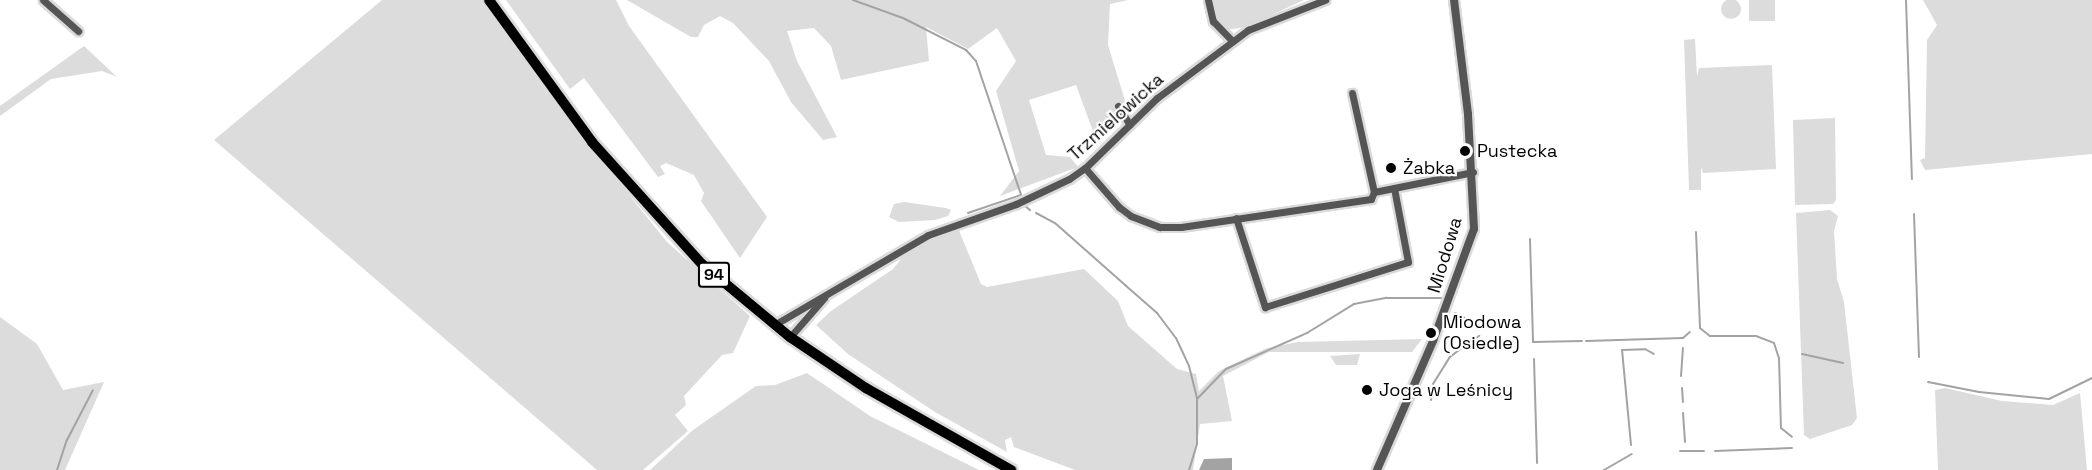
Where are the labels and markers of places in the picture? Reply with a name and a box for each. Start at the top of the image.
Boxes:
place label: Pustecka [1477,140,1557,162]
marker: Pustecka [1458,144,1472,158]
place label: Żabka [1403,157,1455,179]
marker: Żabka [1384,161,1398,175]
place label: Miodowa (Osiedle) [1443,312,1521,354]
marker: Miodowa (Osiedle) [1424,326,1438,340]
place label: Joga w Leśnicy [1379,379,1513,401]
marker: Joga w Leśnicy [1360,383,1374,397]

